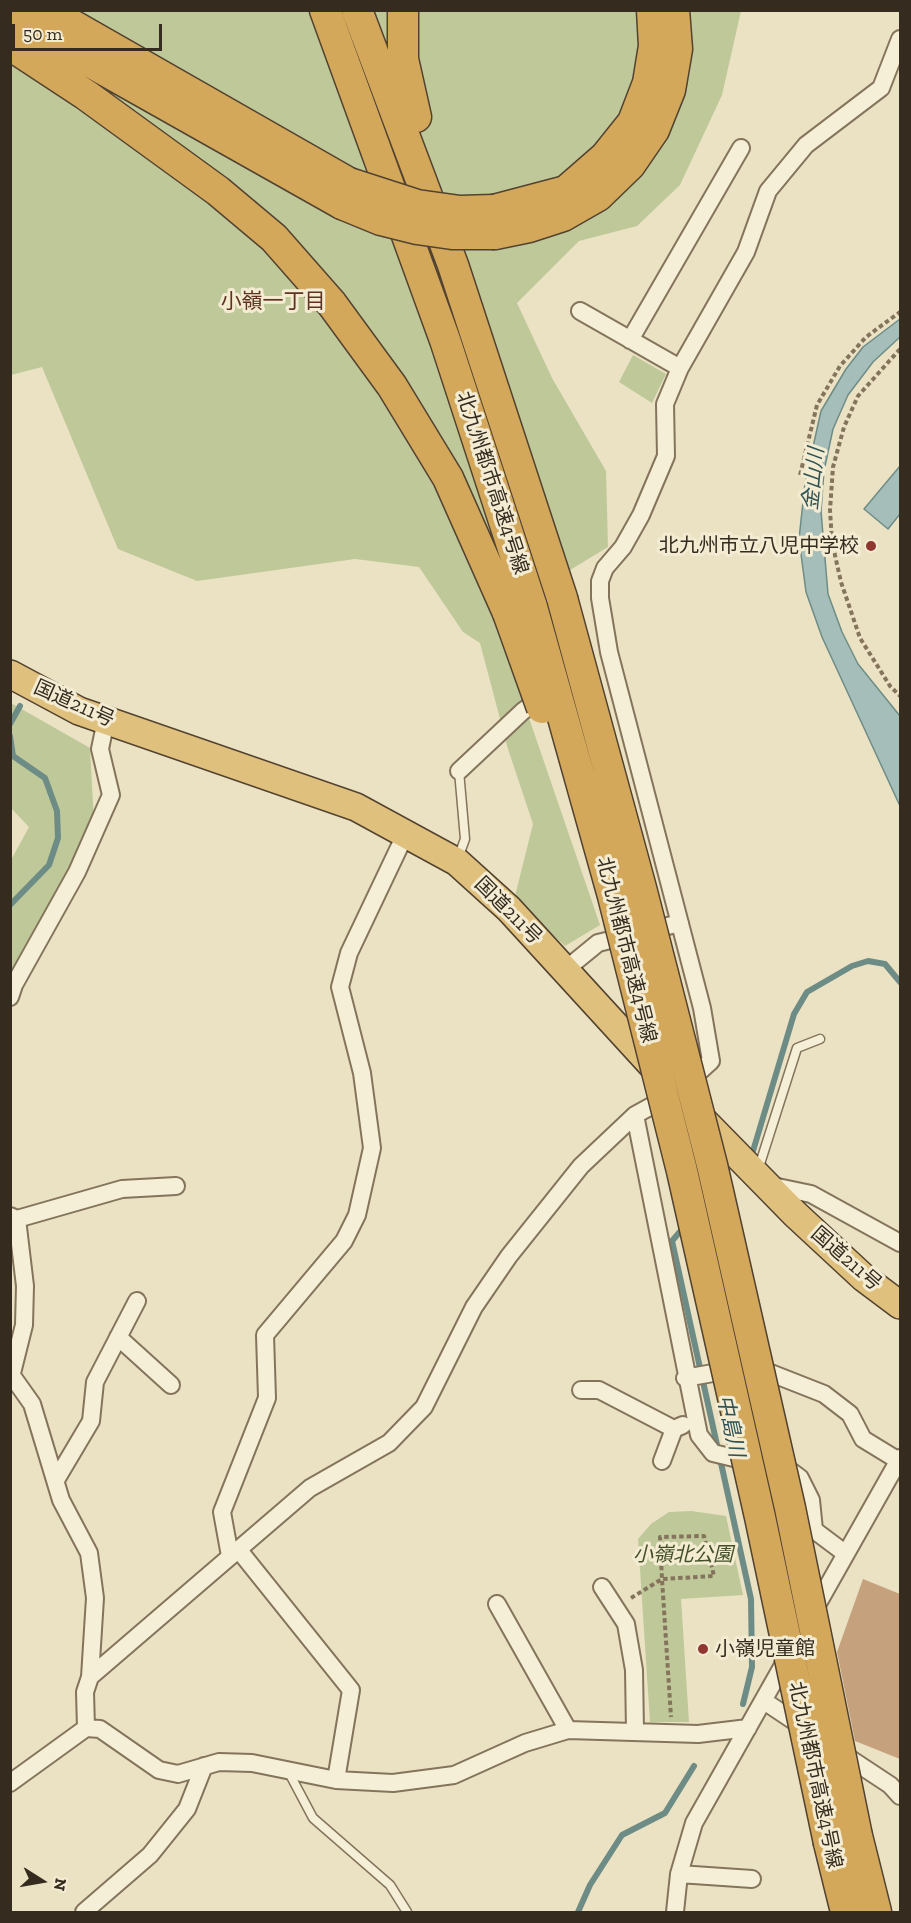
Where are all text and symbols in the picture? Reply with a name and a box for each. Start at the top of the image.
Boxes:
scale bar [15,12,165,50]
text: 50 m [23,23,62,45]
district label: 小嶺一丁目 [221,289,325,315]
street label: 北九州都市高速4号線 [451,389,533,577]
water label: 金山川 [798,446,830,512]
place label: 北九州市立八児中学校 [659,534,859,558]
marker: 北九州市立八児中学校 [864,539,878,553]
street label: 国道211号 [30,676,118,732]
street label: 北九州都市高速4号線 [591,855,661,1045]
street label: 国道211号 [469,872,547,950]
street label: 国道211号 [806,1222,886,1296]
water label: 中島川 [711,1393,749,1459]
park label: 小嶺北公園 [633,1543,733,1567]
place label: 小嶺児童館 [715,1637,815,1661]
marker: 小嶺児童館 [696,1642,710,1656]
street label: 北九州都市高速4号線 [783,1679,847,1871]
north arrow [12,1851,72,1911]
text: N [50,1877,71,1892]

